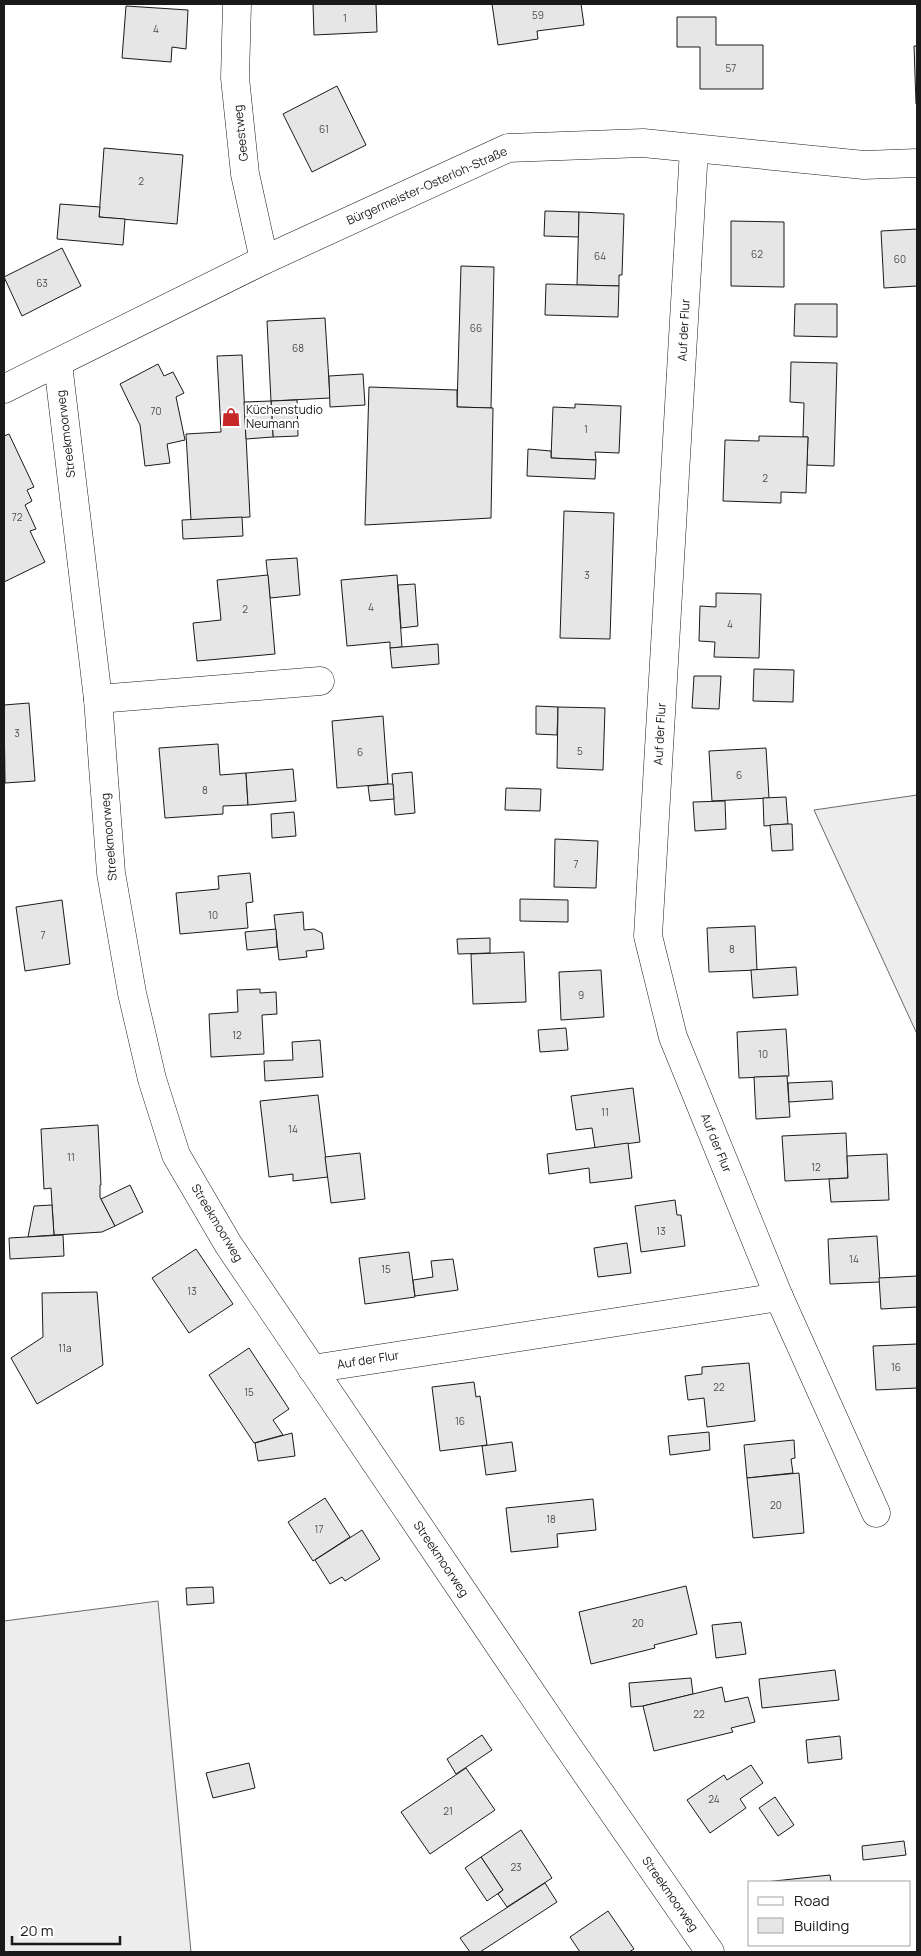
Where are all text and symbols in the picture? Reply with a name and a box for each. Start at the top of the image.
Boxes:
house number: 59 [532,8,544,22]
house number: 1 [343,11,347,25]
house number: 4 [153,22,159,36]
house number: 57 [726,61,736,75]
street label: Geestweg [229,104,252,162]
house number: 61 [319,122,329,136]
street label: Bürgermeister-Osterloh-Straße [344,142,510,229]
house number: 2 [138,174,144,188]
house number: 62 [751,247,763,261]
house number: 64 [594,249,606,263]
house number: 60 [894,252,906,266]
house number: 63 [36,276,48,290]
street label: Auf der Flur [673,298,694,362]
house number: 66 [470,321,482,335]
house number: 68 [292,341,304,355]
street label: Streekmoorweg [52,389,79,479]
place label: Küchenstudio Neumann [246,401,323,432]
house number: 70 [150,404,162,418]
shop icon: Küchenstudio Neumann [220,406,242,428]
house number: 1 [584,422,588,436]
house number: 2 [762,471,768,485]
house number: 72 [12,510,23,524]
house number: 3 [584,568,590,582]
house number: 4 [368,600,374,614]
house number: 2 [242,602,248,616]
house number: 4 [727,617,733,631]
street label: Auf der Flur [649,702,670,766]
house number: 3 [14,726,20,740]
house number: 5 [577,744,583,758]
house number: 6 [357,745,363,759]
house number: 6 [736,768,742,782]
house number: 8 [202,783,208,797]
street label: Streekmoorweg [96,792,121,882]
house number: 7 [573,857,579,871]
house number: 10 [208,908,218,922]
house number: 7 [40,928,46,942]
house number: 8 [729,942,735,956]
house number: 9 [578,988,584,1002]
house number: 12 [232,1028,242,1042]
house number: 10 [758,1047,768,1061]
house number: 11 [601,1105,609,1119]
street label: Auf der Flur [697,1111,736,1176]
house number: 14 [288,1122,298,1136]
house number: 11 [67,1150,75,1164]
house number: 12 [811,1160,821,1174]
street label: Streekmoorweg [187,1181,247,1265]
house number: 13 [656,1224,666,1238]
house number: 14 [849,1252,859,1266]
house number: 15 [381,1262,391,1276]
house number: 13 [187,1284,197,1298]
house number: 11a [58,1341,72,1355]
street label: Auf der Flur [336,1346,401,1373]
house number: 16 [891,1360,901,1374]
house number: 22 [713,1380,725,1394]
house number: 15 [244,1385,254,1399]
house number: 16 [455,1414,465,1428]
house number: 20 [770,1498,782,1512]
house number: 18 [546,1512,556,1526]
street label: Streekmoorweg [410,1517,473,1600]
house number: 17 [315,1522,323,1536]
house number: 20 [632,1616,644,1630]
house number: 22 [693,1707,705,1721]
house number: 24 [708,1792,720,1806]
house number: 21 [443,1804,453,1818]
street label: Streekmoorweg [638,1853,703,1935]
house number: 23 [510,1860,522,1874]
legend [748,1881,911,1946]
text: Road [794,1890,830,1911]
scale bar [12,1914,120,1946]
text: Building [794,1915,849,1936]
text: 20 m [20,1920,53,1941]

